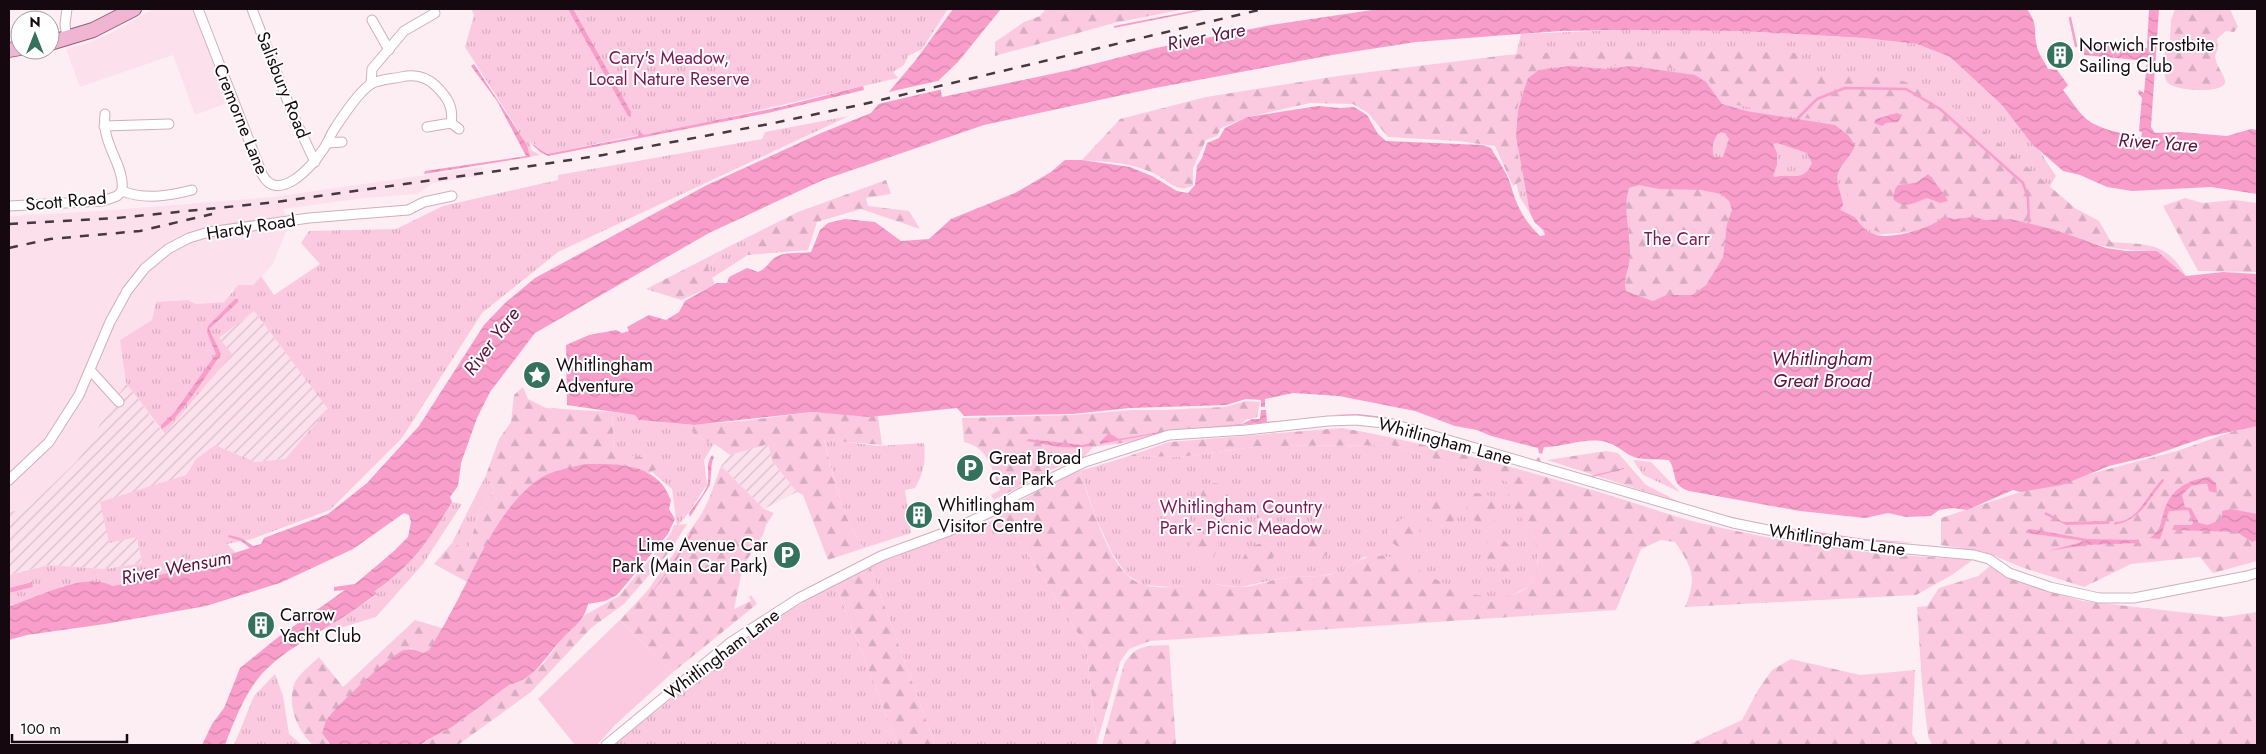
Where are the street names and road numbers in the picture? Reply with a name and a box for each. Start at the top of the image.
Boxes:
street label: Salisbury Road [250,28,316,142]
street label: Cremorne Lane [207,60,275,178]
street label: Scott Road [24,185,108,217]
street label: Hardy Road [204,207,298,247]
street label: Whitlingham Lane [1375,411,1515,471]
street label: Whitlingham Lane [1767,518,1907,562]
street label: Whitlingham Lane [659,602,785,706]

